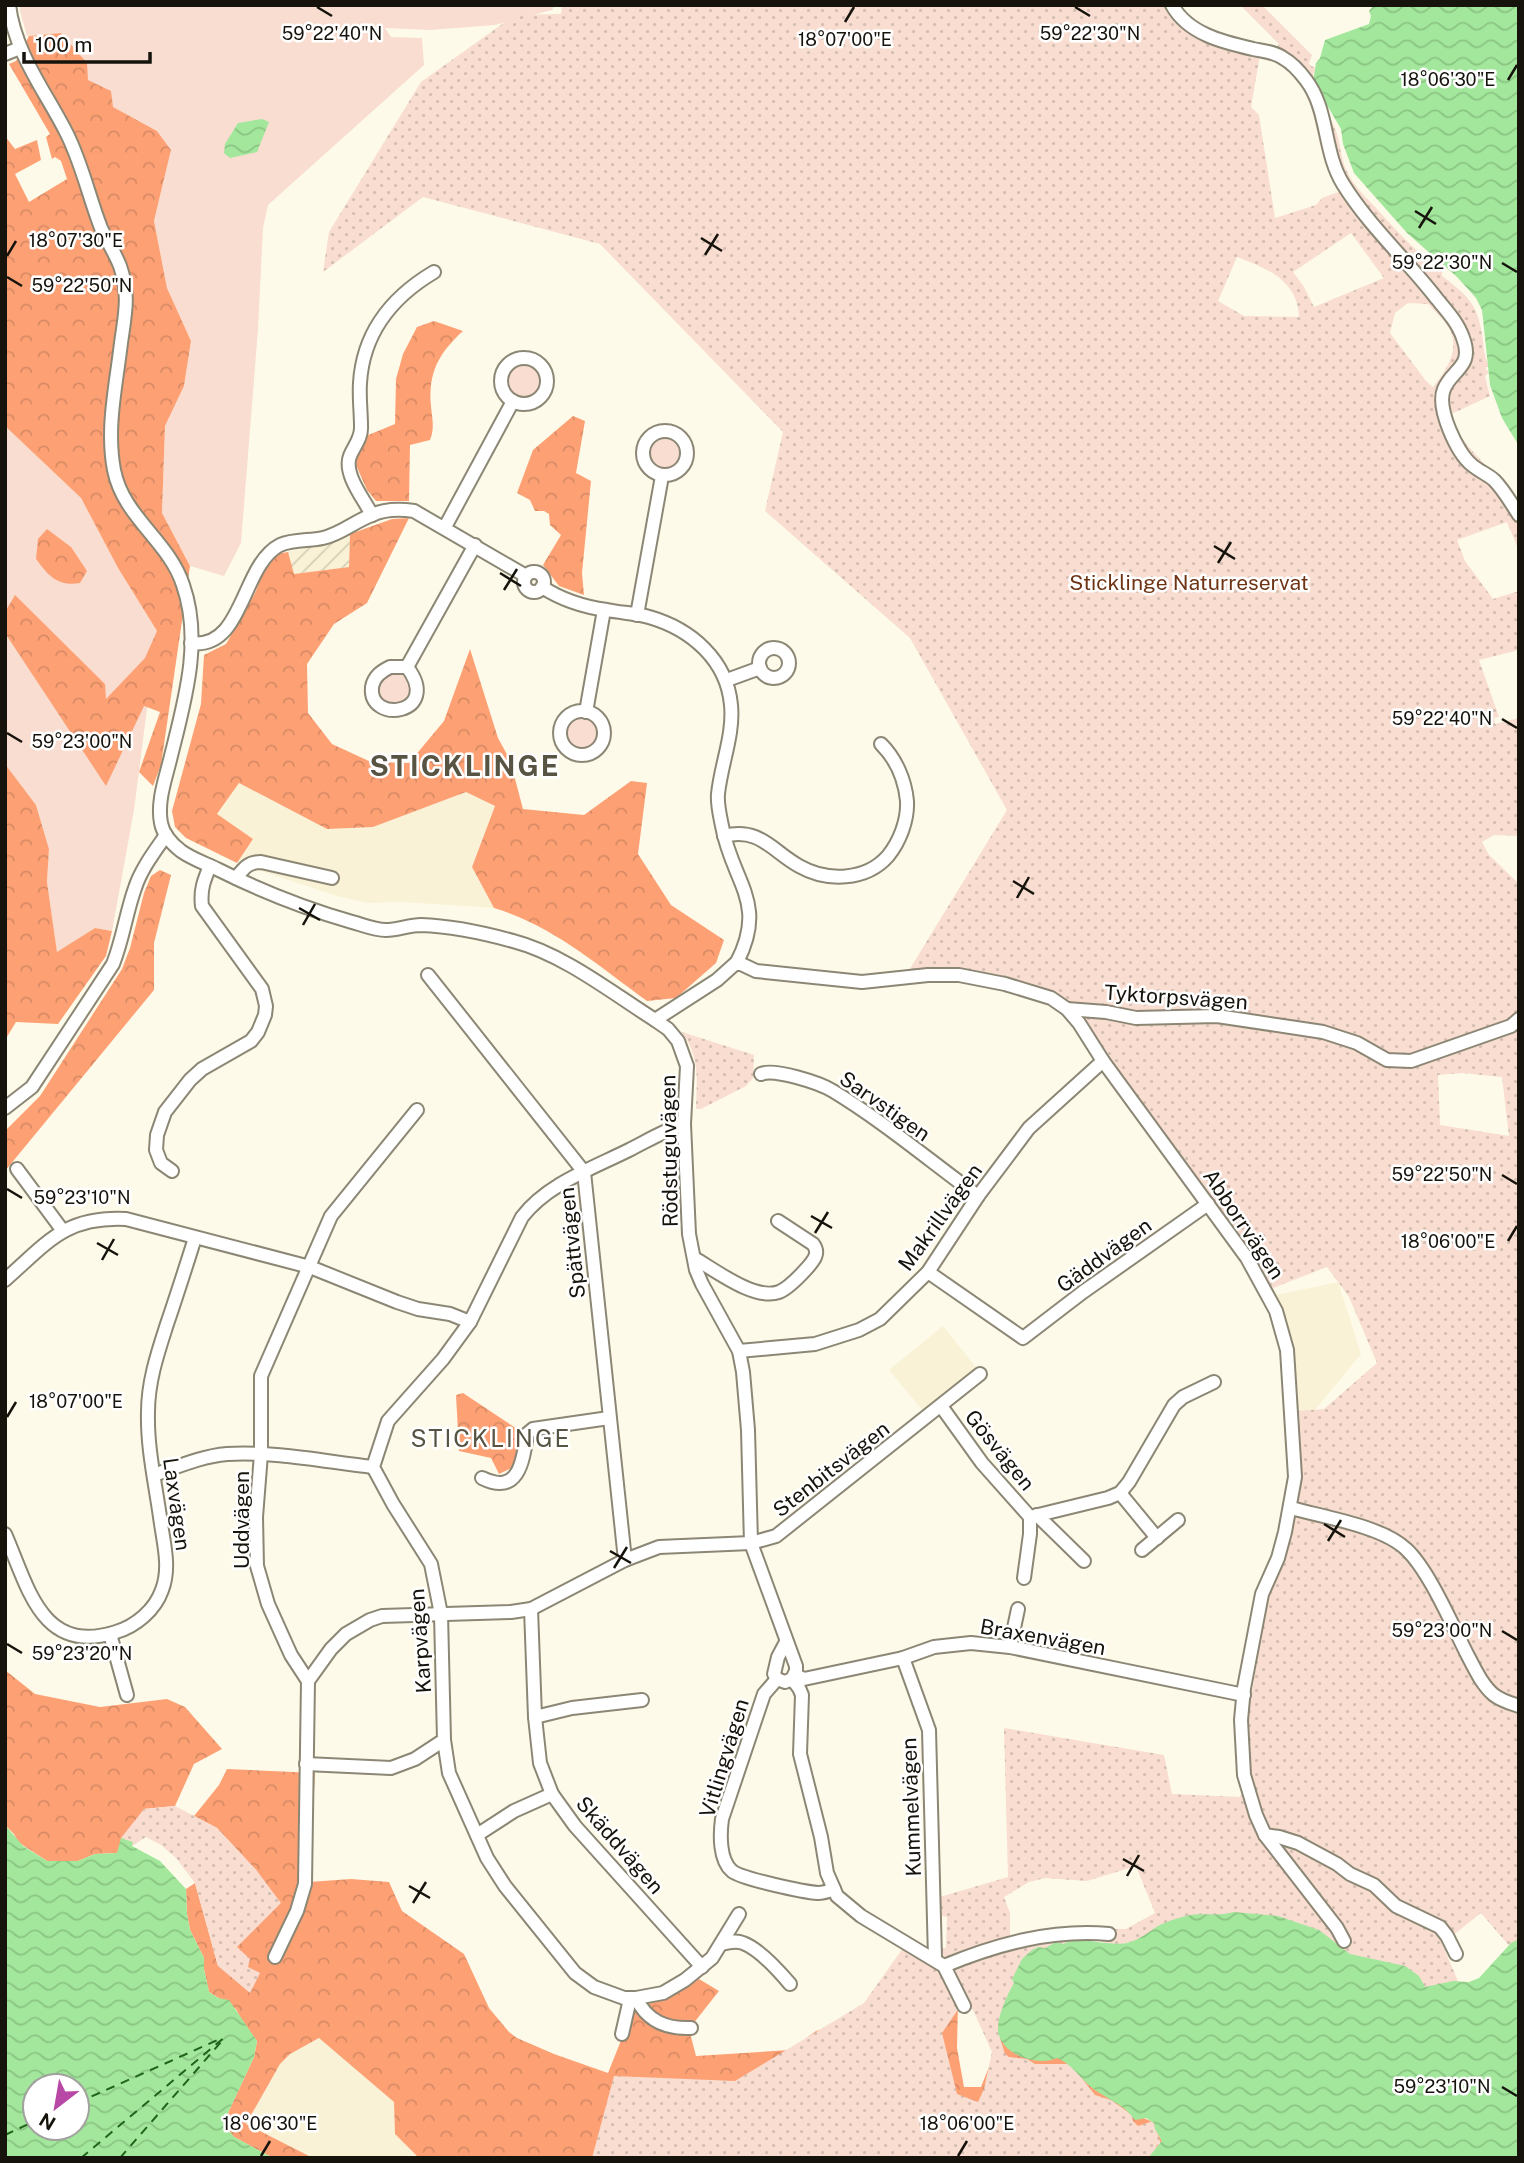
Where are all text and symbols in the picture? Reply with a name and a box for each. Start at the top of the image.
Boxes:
scale bar [24,21,150,65]
text: 59°22'40"N [282,23,382,44]
text: 59°22'30"N [1040,23,1140,44]
text: 18°07'00"E [798,29,892,50]
text: 100 m [35,32,92,57]
text: 18°06'30"E [1401,69,1495,90]
text: 18°07'30"E [29,230,123,251]
text: 59°22'30"N [1392,252,1492,273]
text: 59°22'50"N [32,275,132,296]
park label: Sticklinge Naturreservat [1069,570,1309,595]
text: 59°22'40"N [1392,708,1492,729]
text: 59°23'00"N [32,731,132,752]
district label: STICKLINGE [369,749,561,782]
street label: Tyktorpsvägen [1103,980,1249,1014]
street label: Sarvstigen [835,1066,935,1146]
street label: Rödstuguvägen [655,1075,683,1227]
street label: Makrillvägen [893,1159,987,1275]
street label: Abborrvägen [1198,1164,1290,1284]
text: 59°22'50"N [1392,1164,1492,1185]
street label: Spättvägen [554,1186,590,1300]
text: 59°23'10"N [33,1187,131,1208]
street label: Gäddvägen [1052,1212,1156,1298]
text: 18°06'00"E [1401,1231,1495,1252]
text: 18°07'00"E [29,1391,123,1412]
street label: Gösvägen [960,1405,1040,1495]
street label: Stenbitsvägen [768,1416,894,1522]
district label: STICKLINGE [411,1424,571,1452]
street label: Laxvägen [158,1456,196,1552]
street label: Uddvägen [229,1471,254,1569]
street label: Karpvägen [404,1588,436,1694]
street label: Braxenvägen [978,1614,1108,1660]
text: 59°23'00"N [1392,1620,1492,1641]
text: 59°23'20"N [32,1643,132,1664]
street label: Vitlingvägen [694,1696,754,1820]
street label: Kummelvägen [896,1737,926,1877]
street label: Skäddvägen [571,1791,669,1899]
north arrow [21,2072,91,2142]
text: 59°23'10"N [1393,2076,1491,2097]
text: N [35,2108,59,2135]
text: 18°06'30"E [223,2113,317,2134]
text: 18°06'00"E [920,2113,1014,2134]

